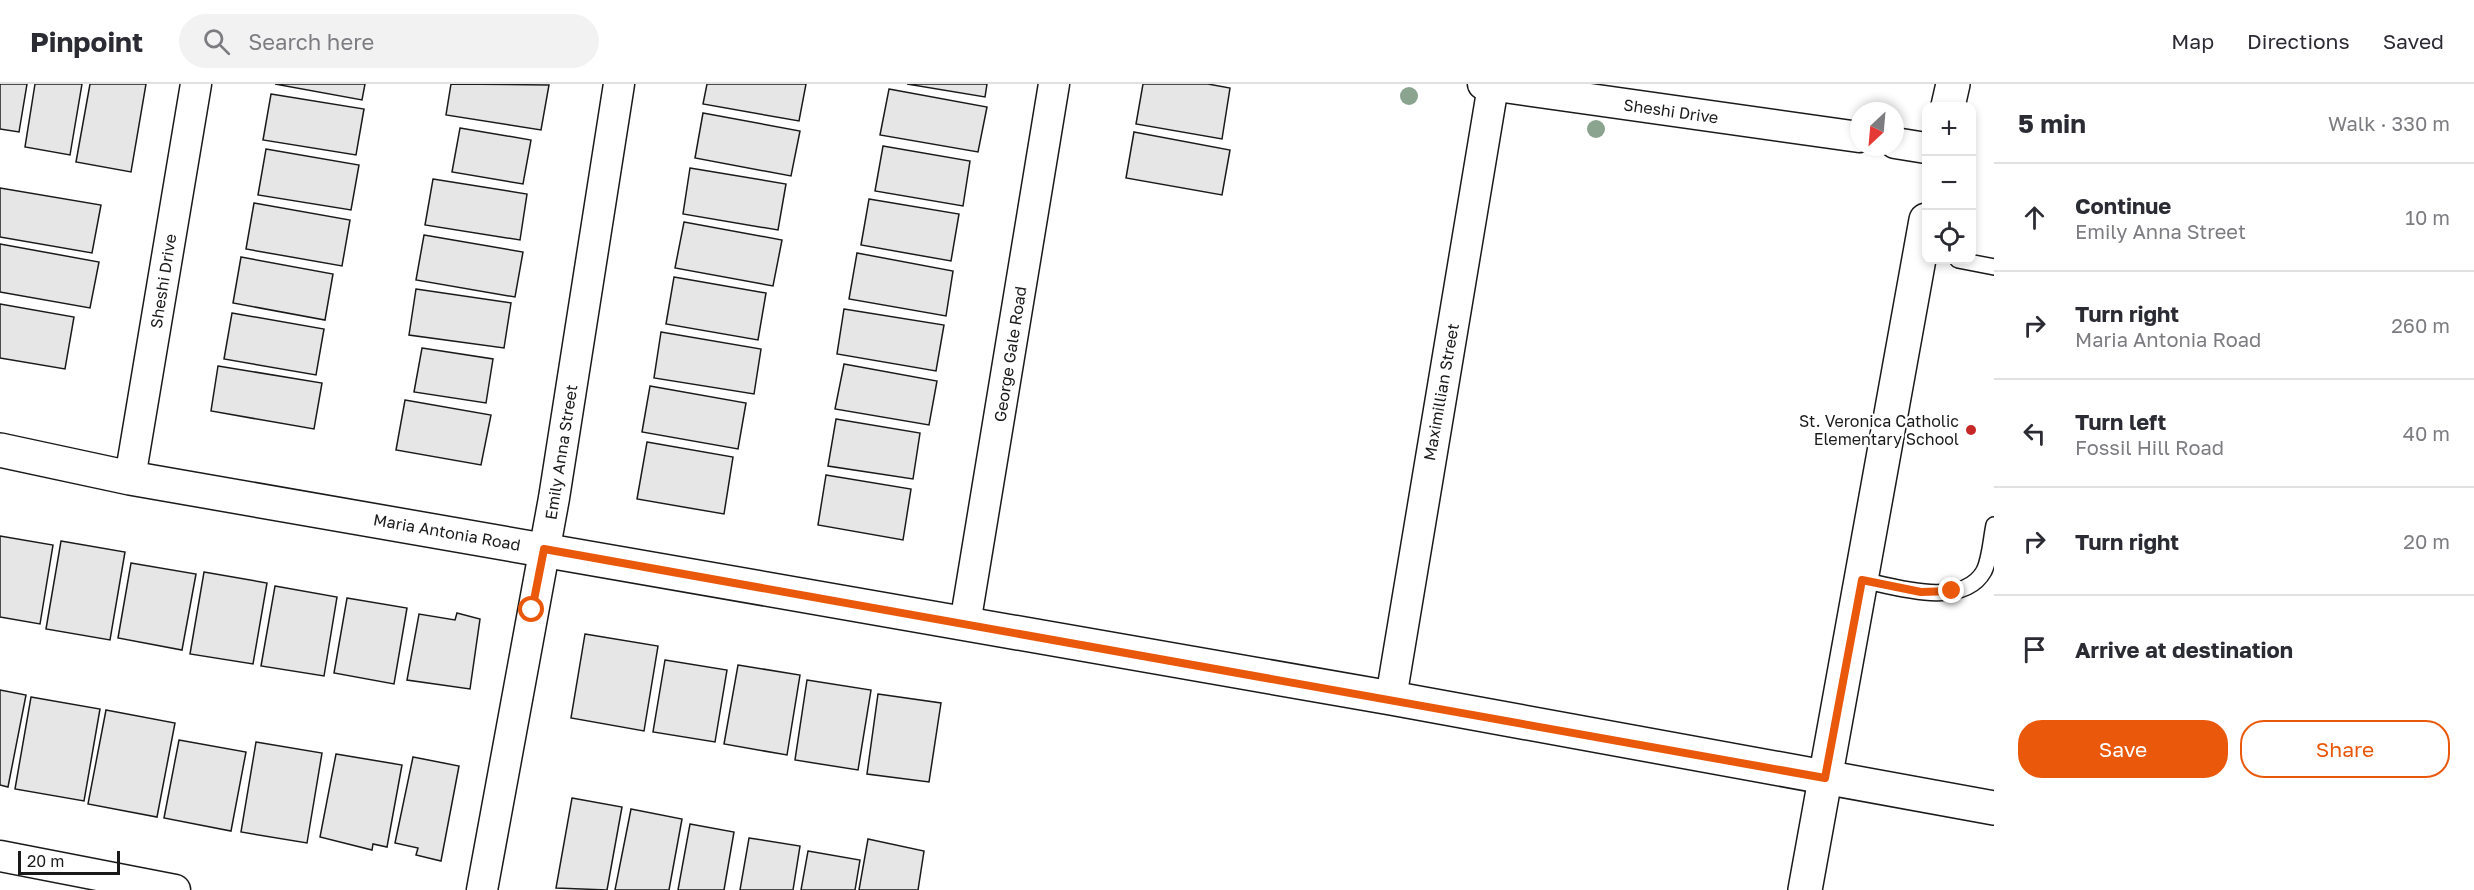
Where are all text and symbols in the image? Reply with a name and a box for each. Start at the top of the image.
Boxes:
search box [179,14,599,68]
text: Pinpoint [30,25,143,58]
icon: search [200,25,233,58]
text: Search here [248,28,374,55]
text: Map [2171,28,2214,54]
text: Directions [2247,28,2350,54]
text: Saved [2383,28,2444,54]
street label: Sheshi Drive [1622,94,1720,128]
north arrow [1850,102,1904,156]
map controls [1922,102,1976,264]
button: + [1922,102,1976,156]
text: 5 min [2018,108,2086,139]
text: Walk · 330 m [2328,111,2450,135]
button: − [1922,156,1976,210]
text: Continue [2075,192,2171,219]
icon: ahead [2018,201,2051,234]
text: 10 m [2405,205,2450,229]
button: locate [1922,210,1976,264]
text: Emily Anna Street [2075,219,2246,243]
street label: Sheshi Drive [146,232,180,330]
street label: George Gale Road [989,285,1031,423]
text: Turn right [2075,300,2179,327]
icon: right [2018,309,2051,342]
text: 260 m [2391,313,2450,337]
street label: Maximillian Street [1419,322,1463,462]
text: Maria Antonia Road [2075,327,2261,351]
street label: Emily Anna Street [540,383,582,521]
text: Turn left [2075,408,2166,435]
place label: St. Veronica Catholic Elementary School [1799,411,1959,449]
icon: left [2018,417,2051,450]
text: 40 m [2403,421,2450,445]
marker: St. Veronica Catholic Elementary School [1964,423,1978,437]
text: Fossil Hill Road [2075,435,2224,459]
street label: Maria Antonia Road [372,509,522,555]
icon: right [2018,525,2051,558]
text: Turn right [2075,528,2179,555]
text: 20 m [2403,529,2450,553]
route end [1938,577,1964,603]
route start [518,596,544,622]
icon: arrive [2018,633,2051,666]
text: Arrive at destination [2075,636,2293,663]
button: Save [2018,720,2228,778]
button: Share [2240,720,2450,778]
scale bar [18,848,120,876]
text: 20 m [27,851,64,871]

